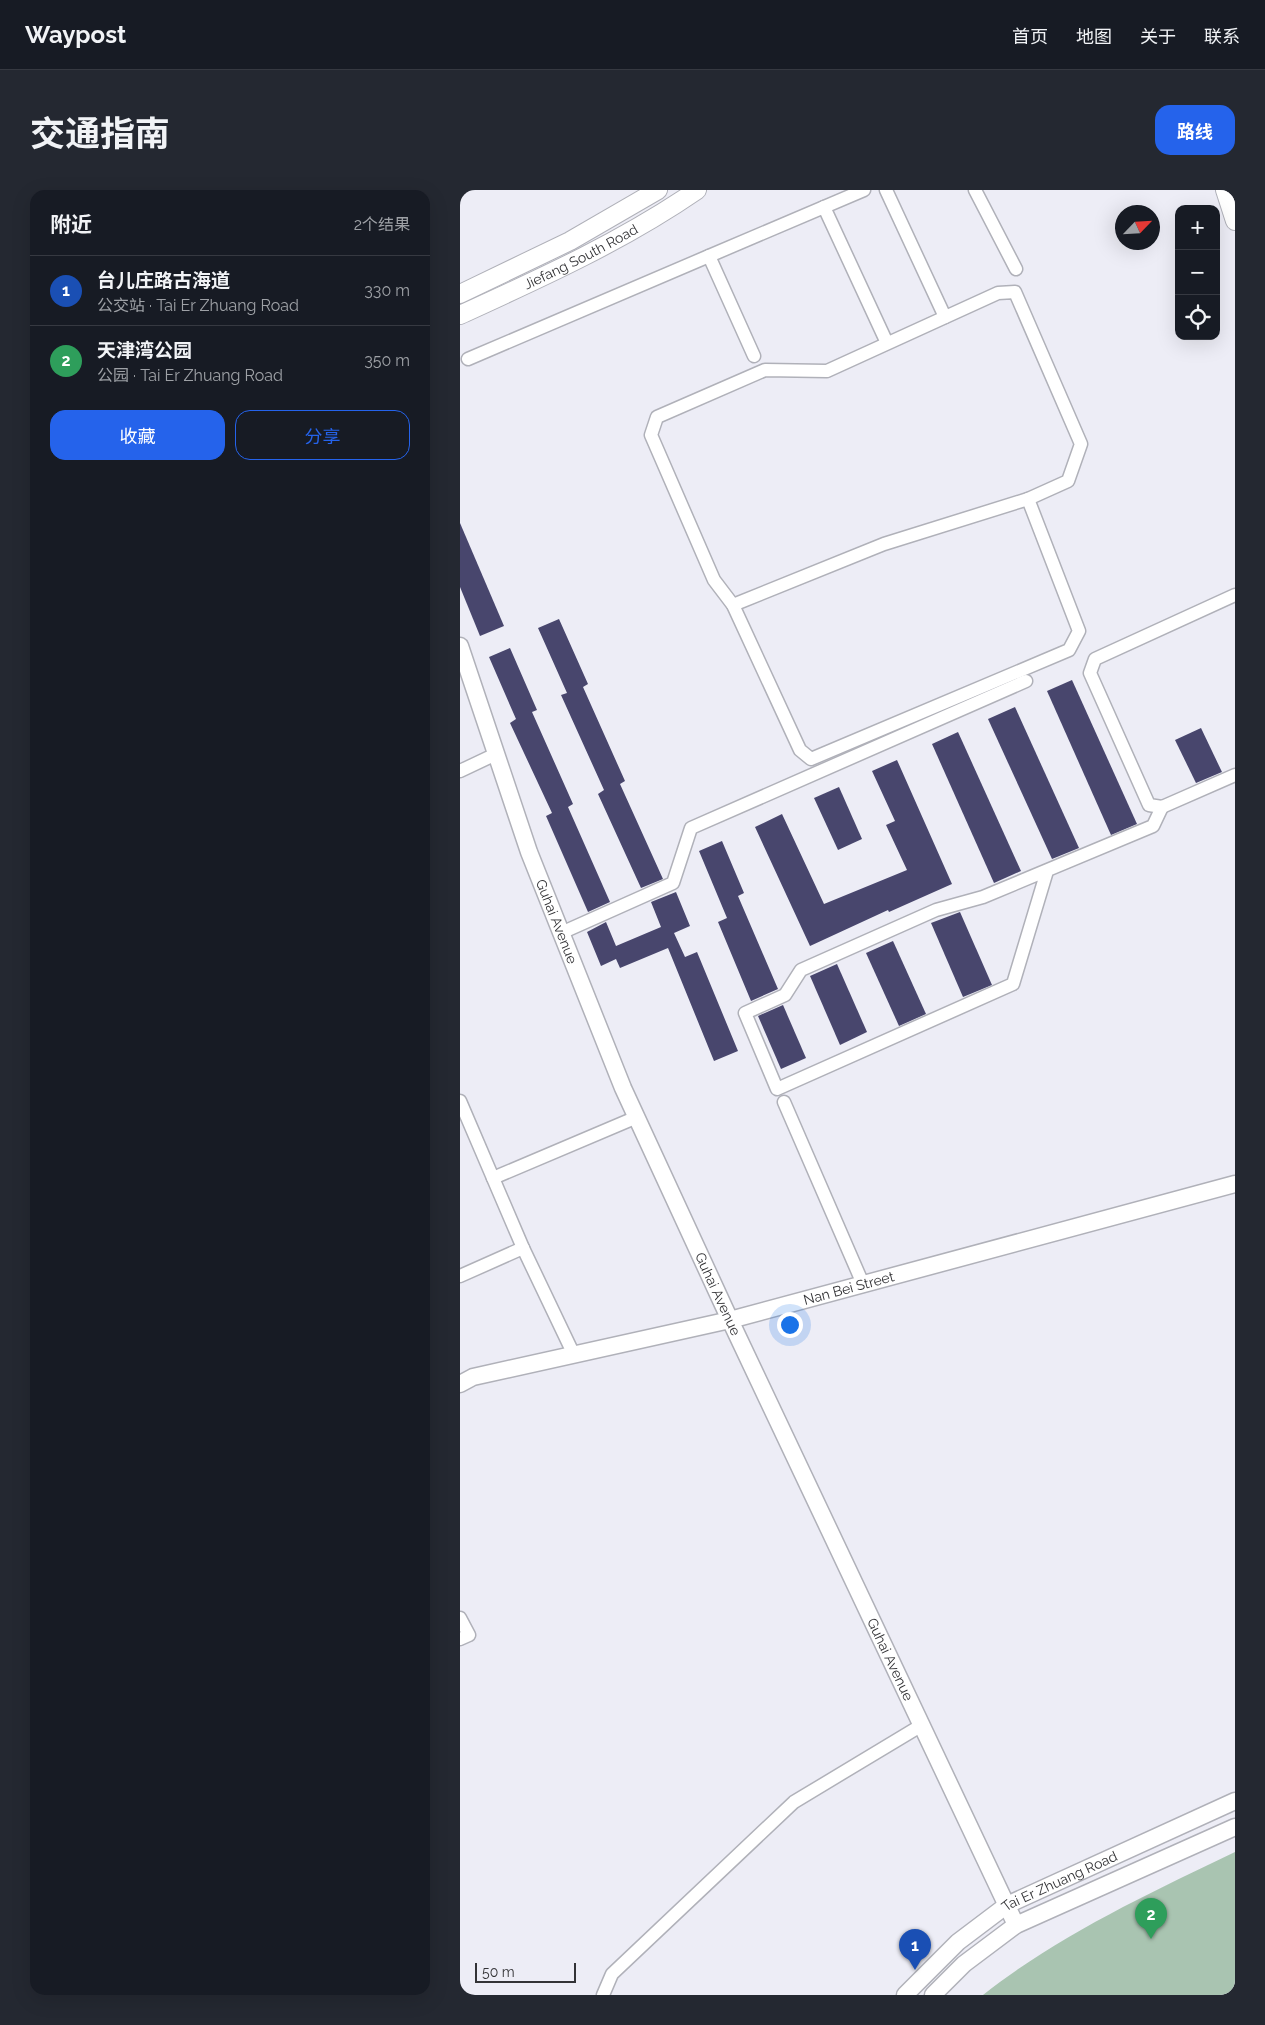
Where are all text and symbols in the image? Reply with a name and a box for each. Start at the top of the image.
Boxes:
text: Waypost [25,20,126,49]
text: 首页 [1012,26,1048,47]
text: 地图 [1076,26,1112,47]
text: 关于 [1140,26,1176,47]
text: 联系 [1204,26,1240,47]
button: 路线 [1155,105,1235,155]
text: 交通指南 [30,113,170,154]
north arrow [1115,205,1160,250]
map controls [1175,205,1220,340]
button: + [1175,205,1220,250]
text: 附近 [50,212,92,237]
text: 2个结果 [354,215,410,234]
street label: Jiefang South Road [521,221,640,293]
button: − [1175,250,1220,295]
text: 台儿庄路古海道 [97,269,230,291]
text: 1 [62,281,70,300]
text: 330 m [364,281,410,300]
button: locate [1175,295,1220,340]
text: 公交站 · Tai Er Zhuang Road [97,296,299,315]
text: 天津湾公园 [97,339,192,361]
text: 2 [61,351,71,370]
text: 350 m [364,351,410,370]
text: 公园 · Tai Er Zhuang Road [97,366,283,385]
button: 收藏 [50,410,225,460]
button: 分享 [235,410,410,460]
street label: Guhai Avenue [533,877,581,966]
street label: Guhai Avenue [692,1250,744,1338]
street label: Nan Bei Street [802,1268,896,1308]
your location [777,1312,803,1338]
street label: Guhai Avenue [864,1615,917,1703]
street label: Tai Er Zhuang Road [998,1848,1120,1914]
pin: 2 [1135,1898,1167,1939]
pin: 1 [899,1929,931,1970]
scale bar [475,1960,576,1983]
text: 50 m [482,1964,515,1980]

